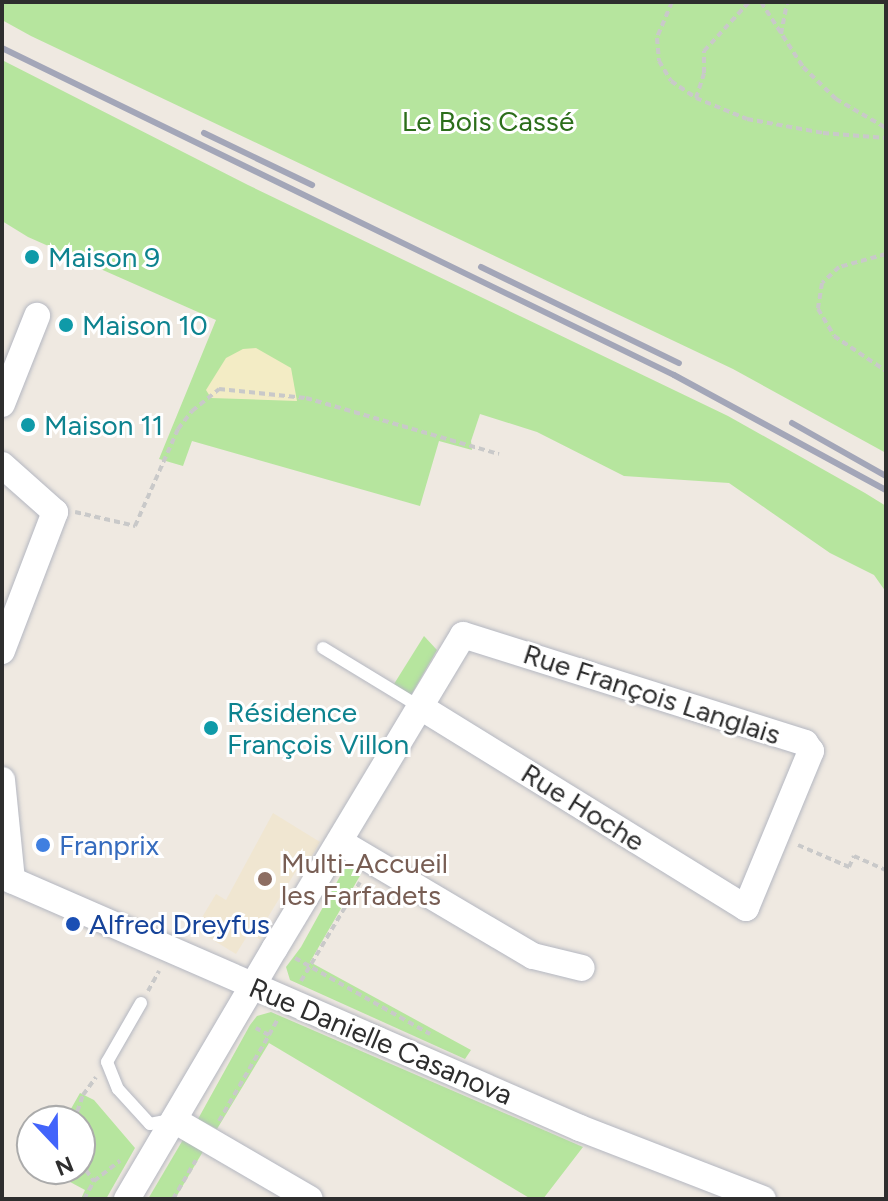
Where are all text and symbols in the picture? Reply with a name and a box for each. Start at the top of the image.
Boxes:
park label: Le Bois Cassé [402,104,574,138]
place label: Maison 9 [48,240,160,274]
marker: Maison 9 [23,248,41,266]
place label: Maison 10 [82,308,208,342]
marker: Maison 10 [57,316,75,334]
place label: Maison 11 [44,408,163,442]
marker: Maison 11 [19,416,37,434]
street label: Rue François Langlais [519,637,785,751]
place label: Résidence François Villon [227,695,409,761]
marker: Résidence François Villon [202,719,220,737]
street label: Rue Hoche [515,756,651,858]
place label: Franprix [59,828,159,862]
marker: Franprix [34,836,52,854]
place label: Multi-Accueil les Farfadets [281,846,448,912]
marker: Multi-Accueil les Farfadets [256,870,274,888]
place label: Alfred Dreyfus [89,907,270,941]
marker: Alfred Dreyfus [64,915,82,933]
street label: Rue Danielle Casanova [244,970,518,1112]
north arrow [16,1105,96,1185]
text: N [51,1150,77,1182]

